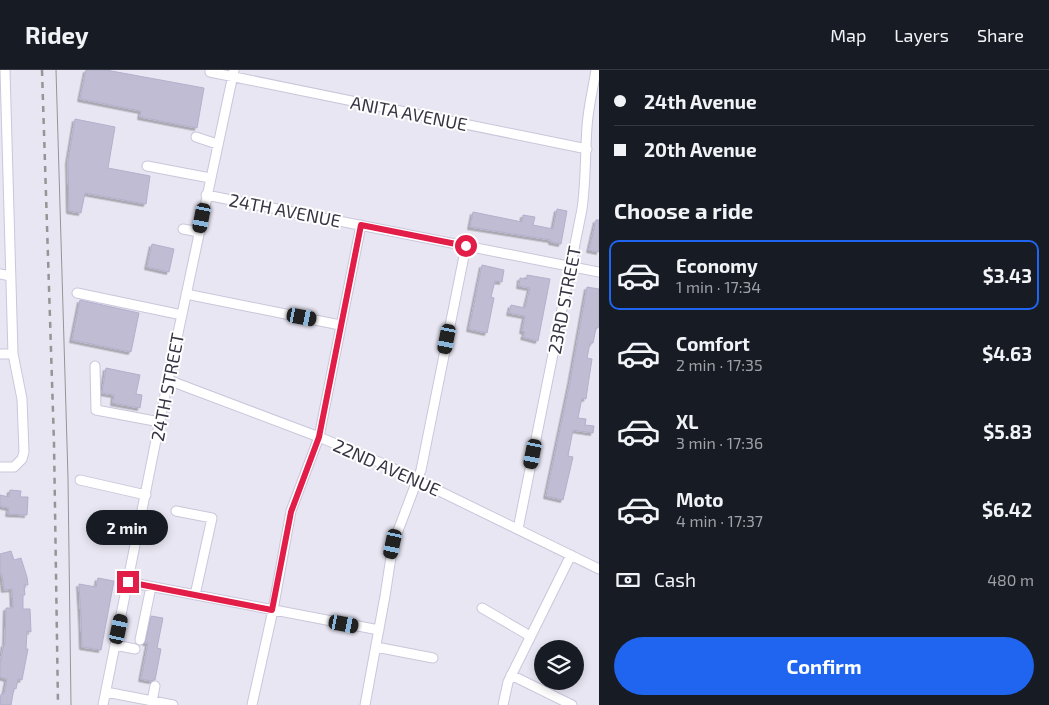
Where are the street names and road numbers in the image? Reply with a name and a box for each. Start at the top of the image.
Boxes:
street label: ANITA AVENUE [349,91,469,135]
street label: 24TH AVENUE [227,188,343,232]
street label: 23RD STREET [543,244,585,356]
street label: 24TH STREET [146,330,188,443]
street label: 22ND AVENUE [330,434,444,500]

